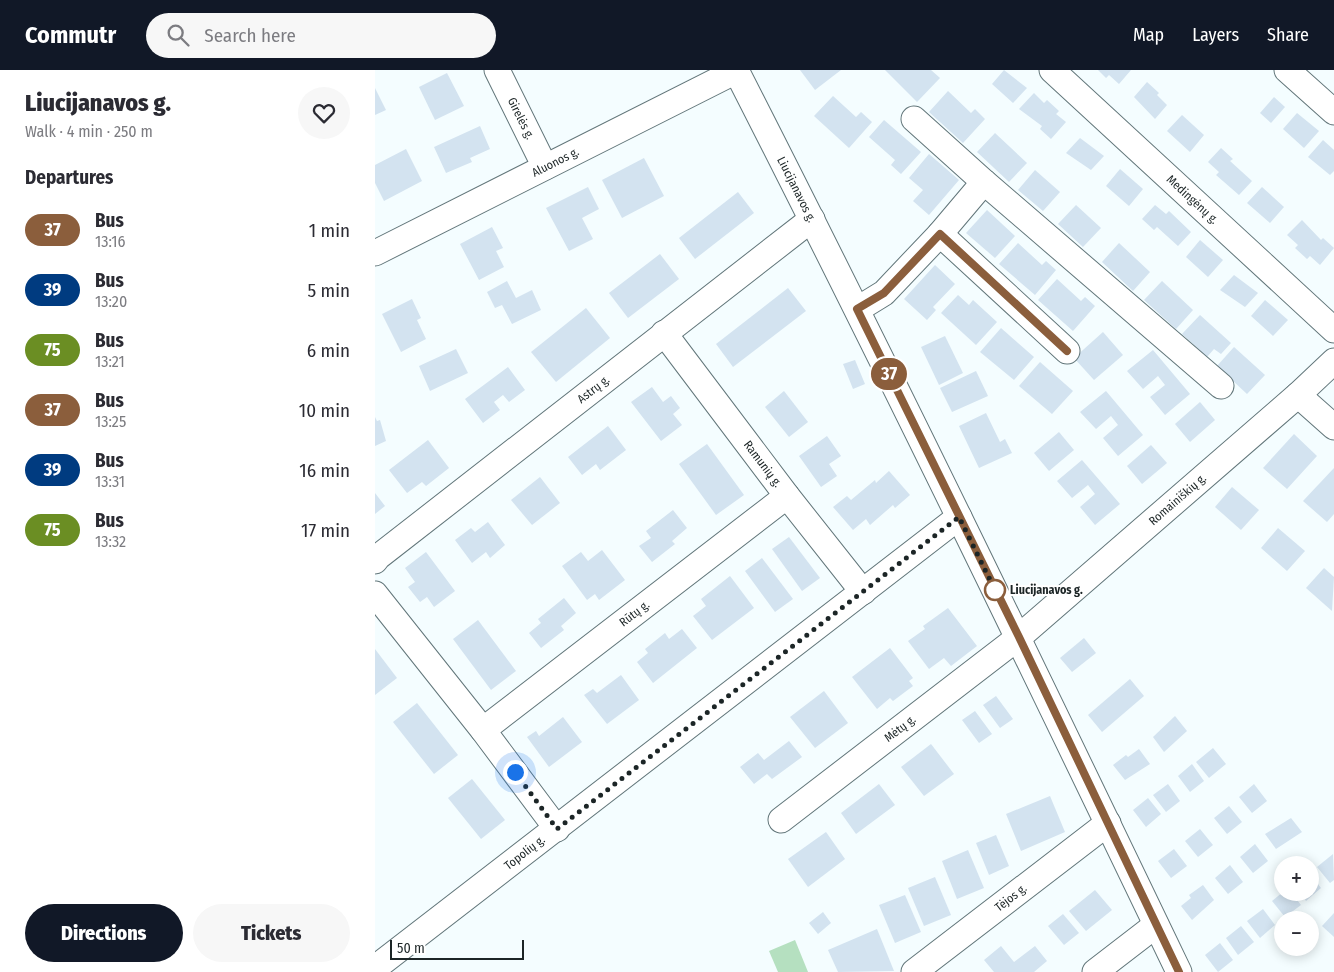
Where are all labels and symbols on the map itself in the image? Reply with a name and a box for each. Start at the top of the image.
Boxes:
street label: Girelės g. [505,95,537,142]
street label: Aluonos g. [530,144,582,180]
street label: Liucijanavos g. [774,154,819,225]
street label: Medingėnų g. [1164,172,1222,227]
line badge: 37 [867,358,911,390]
street label: Astrų g. [575,372,613,406]
street label: Ramunių g. [741,438,785,490]
street label: Romainiškių g. [1146,471,1209,528]
marker: Liucijanavos g. [984,579,1006,601]
place label: Liucijanavos g. [1010,583,1083,597]
street label: Rūtų g. [617,597,652,629]
street label: Mėtų g. [881,712,919,745]
your location [503,760,528,785]
street label: Topolių g. [502,832,548,873]
street label: Tėjos g. [992,881,1030,914]
scale bar [390,937,524,960]

